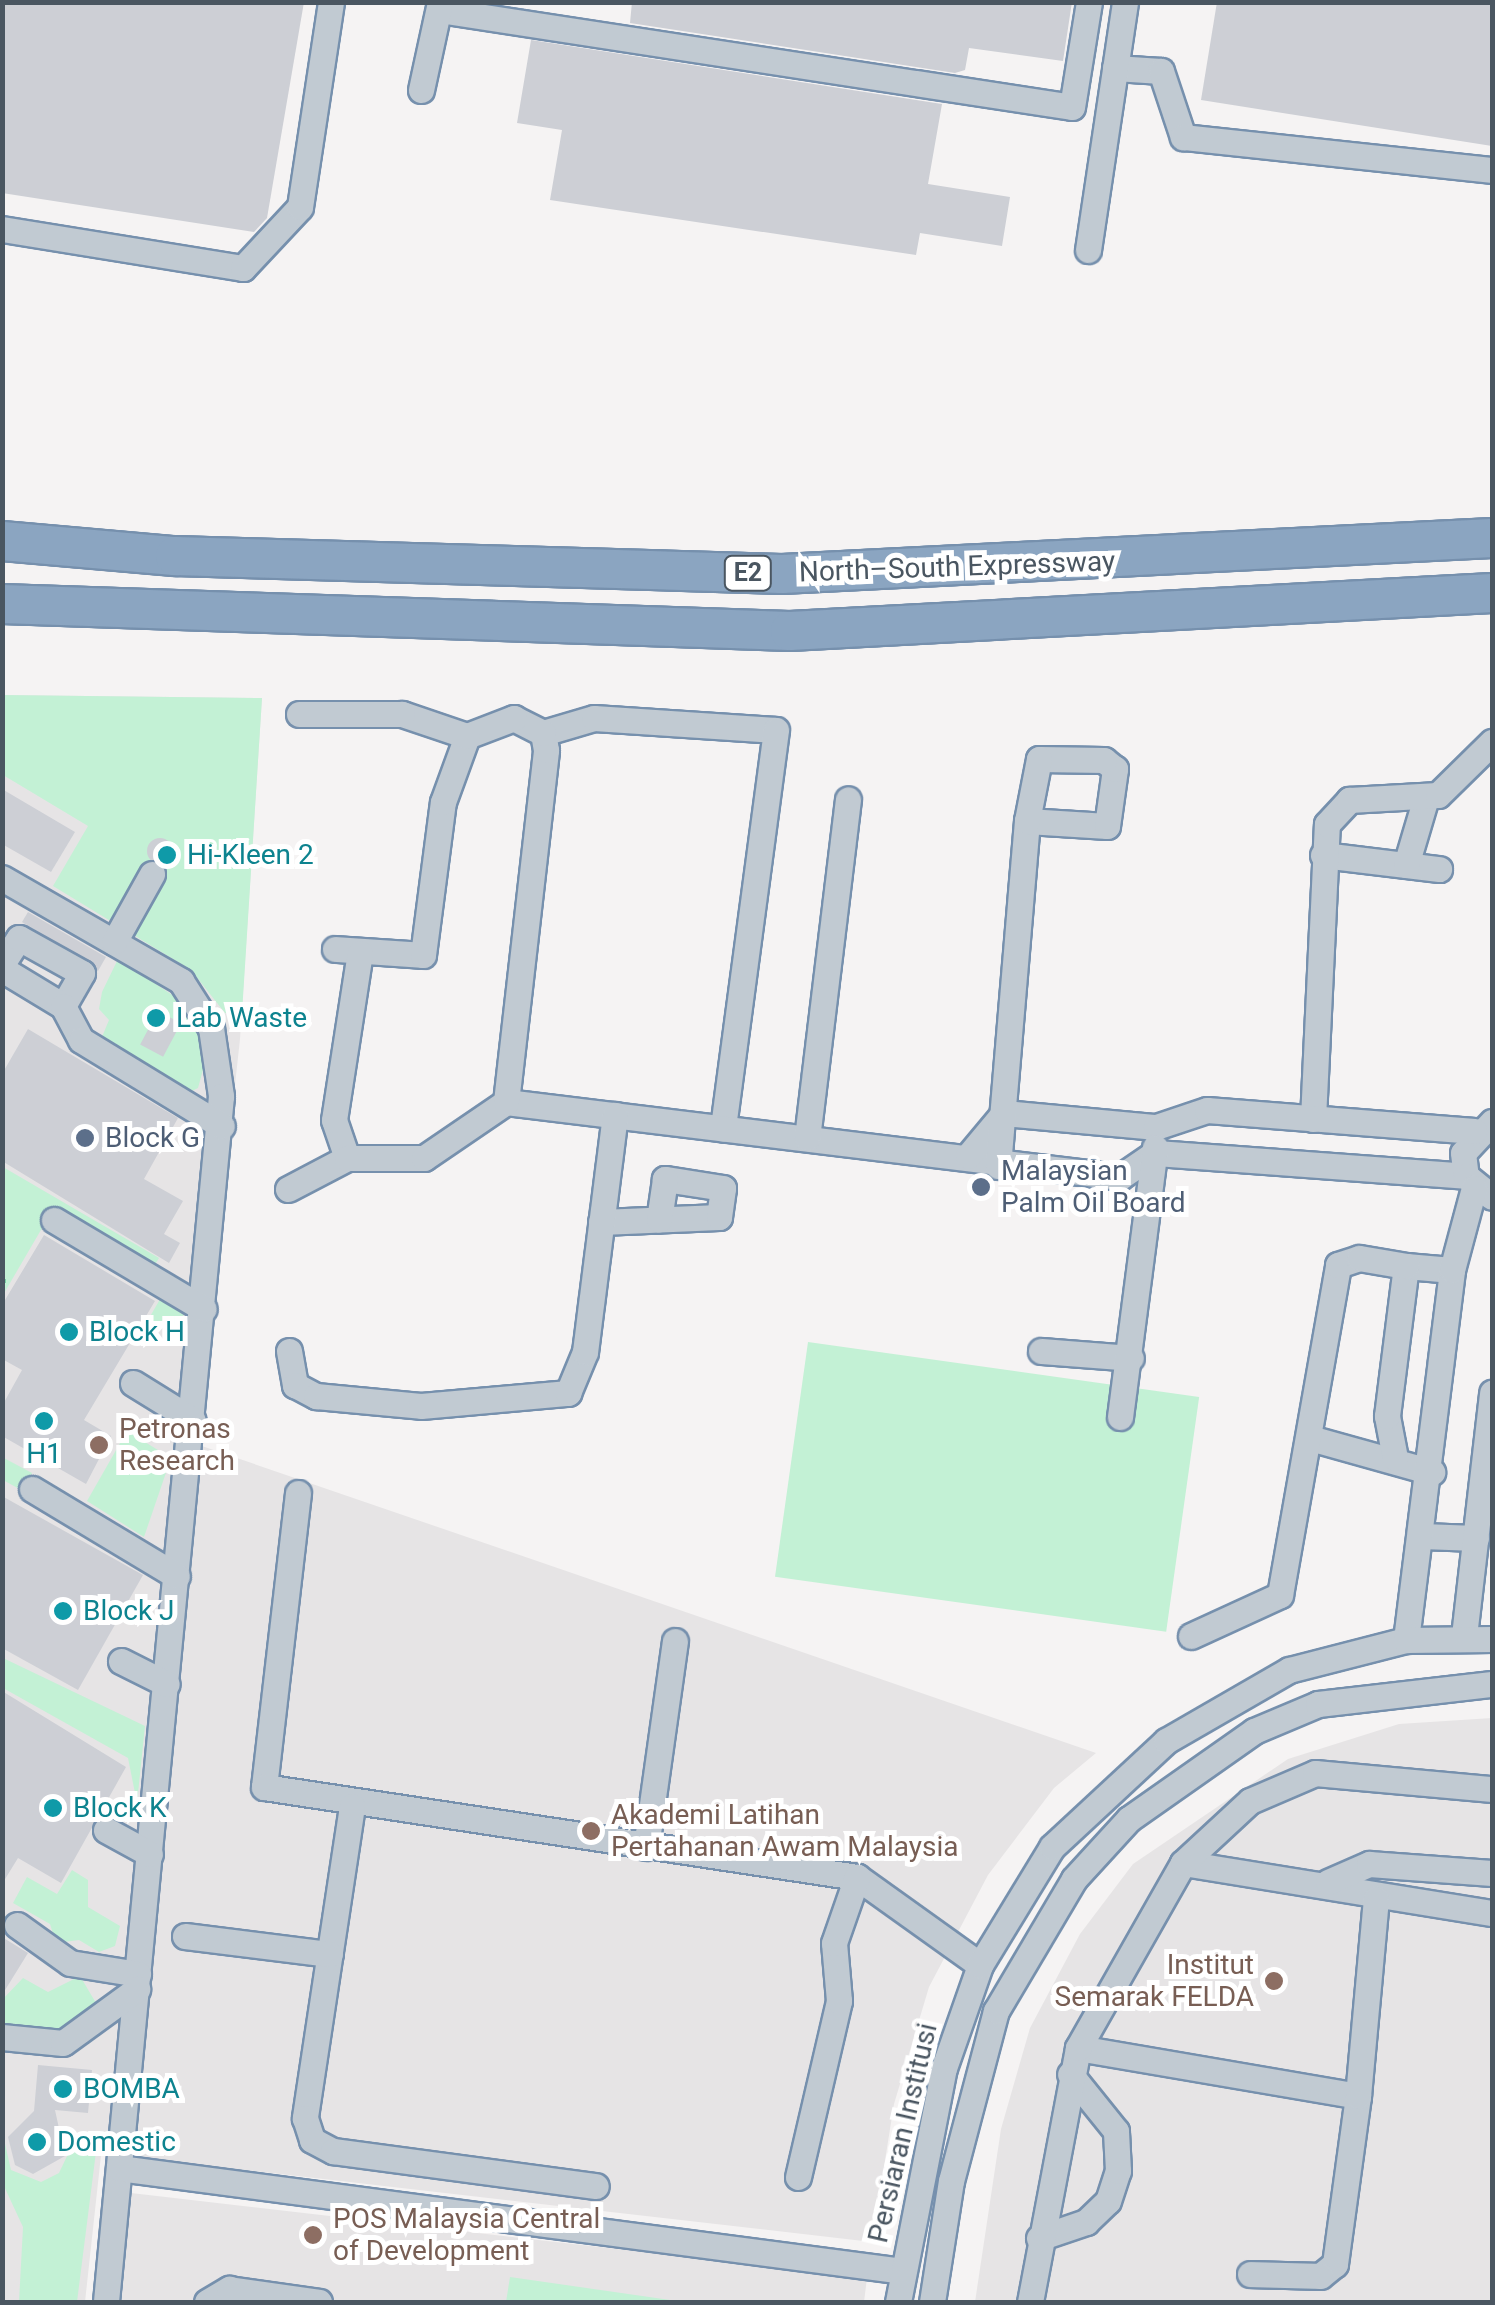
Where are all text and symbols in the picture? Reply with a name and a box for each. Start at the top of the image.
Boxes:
street label: North–South Expressway [798,545,1116,589]
road number: E2 [723,553,773,593]
place label: Hi-Kleen 2 [187,838,314,872]
marker: Hi-Kleen 2 [156,844,178,866]
place label: Lab Waste [176,1001,307,1035]
marker: Lab Waste [145,1007,167,1029]
place label: Block G [105,1121,200,1155]
marker: Block G [74,1127,96,1149]
place label: Malaysian Palm Oil Board [1001,1154,1186,1220]
marker: Malaysian Palm Oil Board [970,1176,992,1198]
place label: Block H [89,1315,185,1349]
marker: Block H [58,1321,80,1343]
marker: H1 [33,1410,55,1432]
place label: Petronas Research [119,1412,235,1478]
marker: Petronas Research [88,1434,110,1456]
place label: H1 [26,1437,62,1471]
place label: Block J [83,1594,174,1628]
marker: Block J [52,1600,74,1622]
place label: Block K [73,1791,167,1825]
marker: Block K [42,1797,64,1819]
place label: Akademi Latihan Pertahanan Awam Malaysia [611,1798,958,1864]
marker: Akademi Latihan Pertahanan Awam Malaysia [580,1820,602,1842]
place label: Institut Semarak FELDA [1055,1948,1254,2014]
marker: Institut Semarak FELDA [1263,1970,1285,1992]
street label: Persiaran Institusi [861,2020,945,2246]
place label: BOMBA [83,2072,180,2106]
marker: BOMBA [52,2078,74,2100]
place label: Domestic [57,2125,176,2159]
marker: Domestic [26,2131,48,2153]
place label: POS Malaysia Central of Development [333,2202,600,2268]
marker: POS Malaysia Central of Development [302,2224,324,2246]

